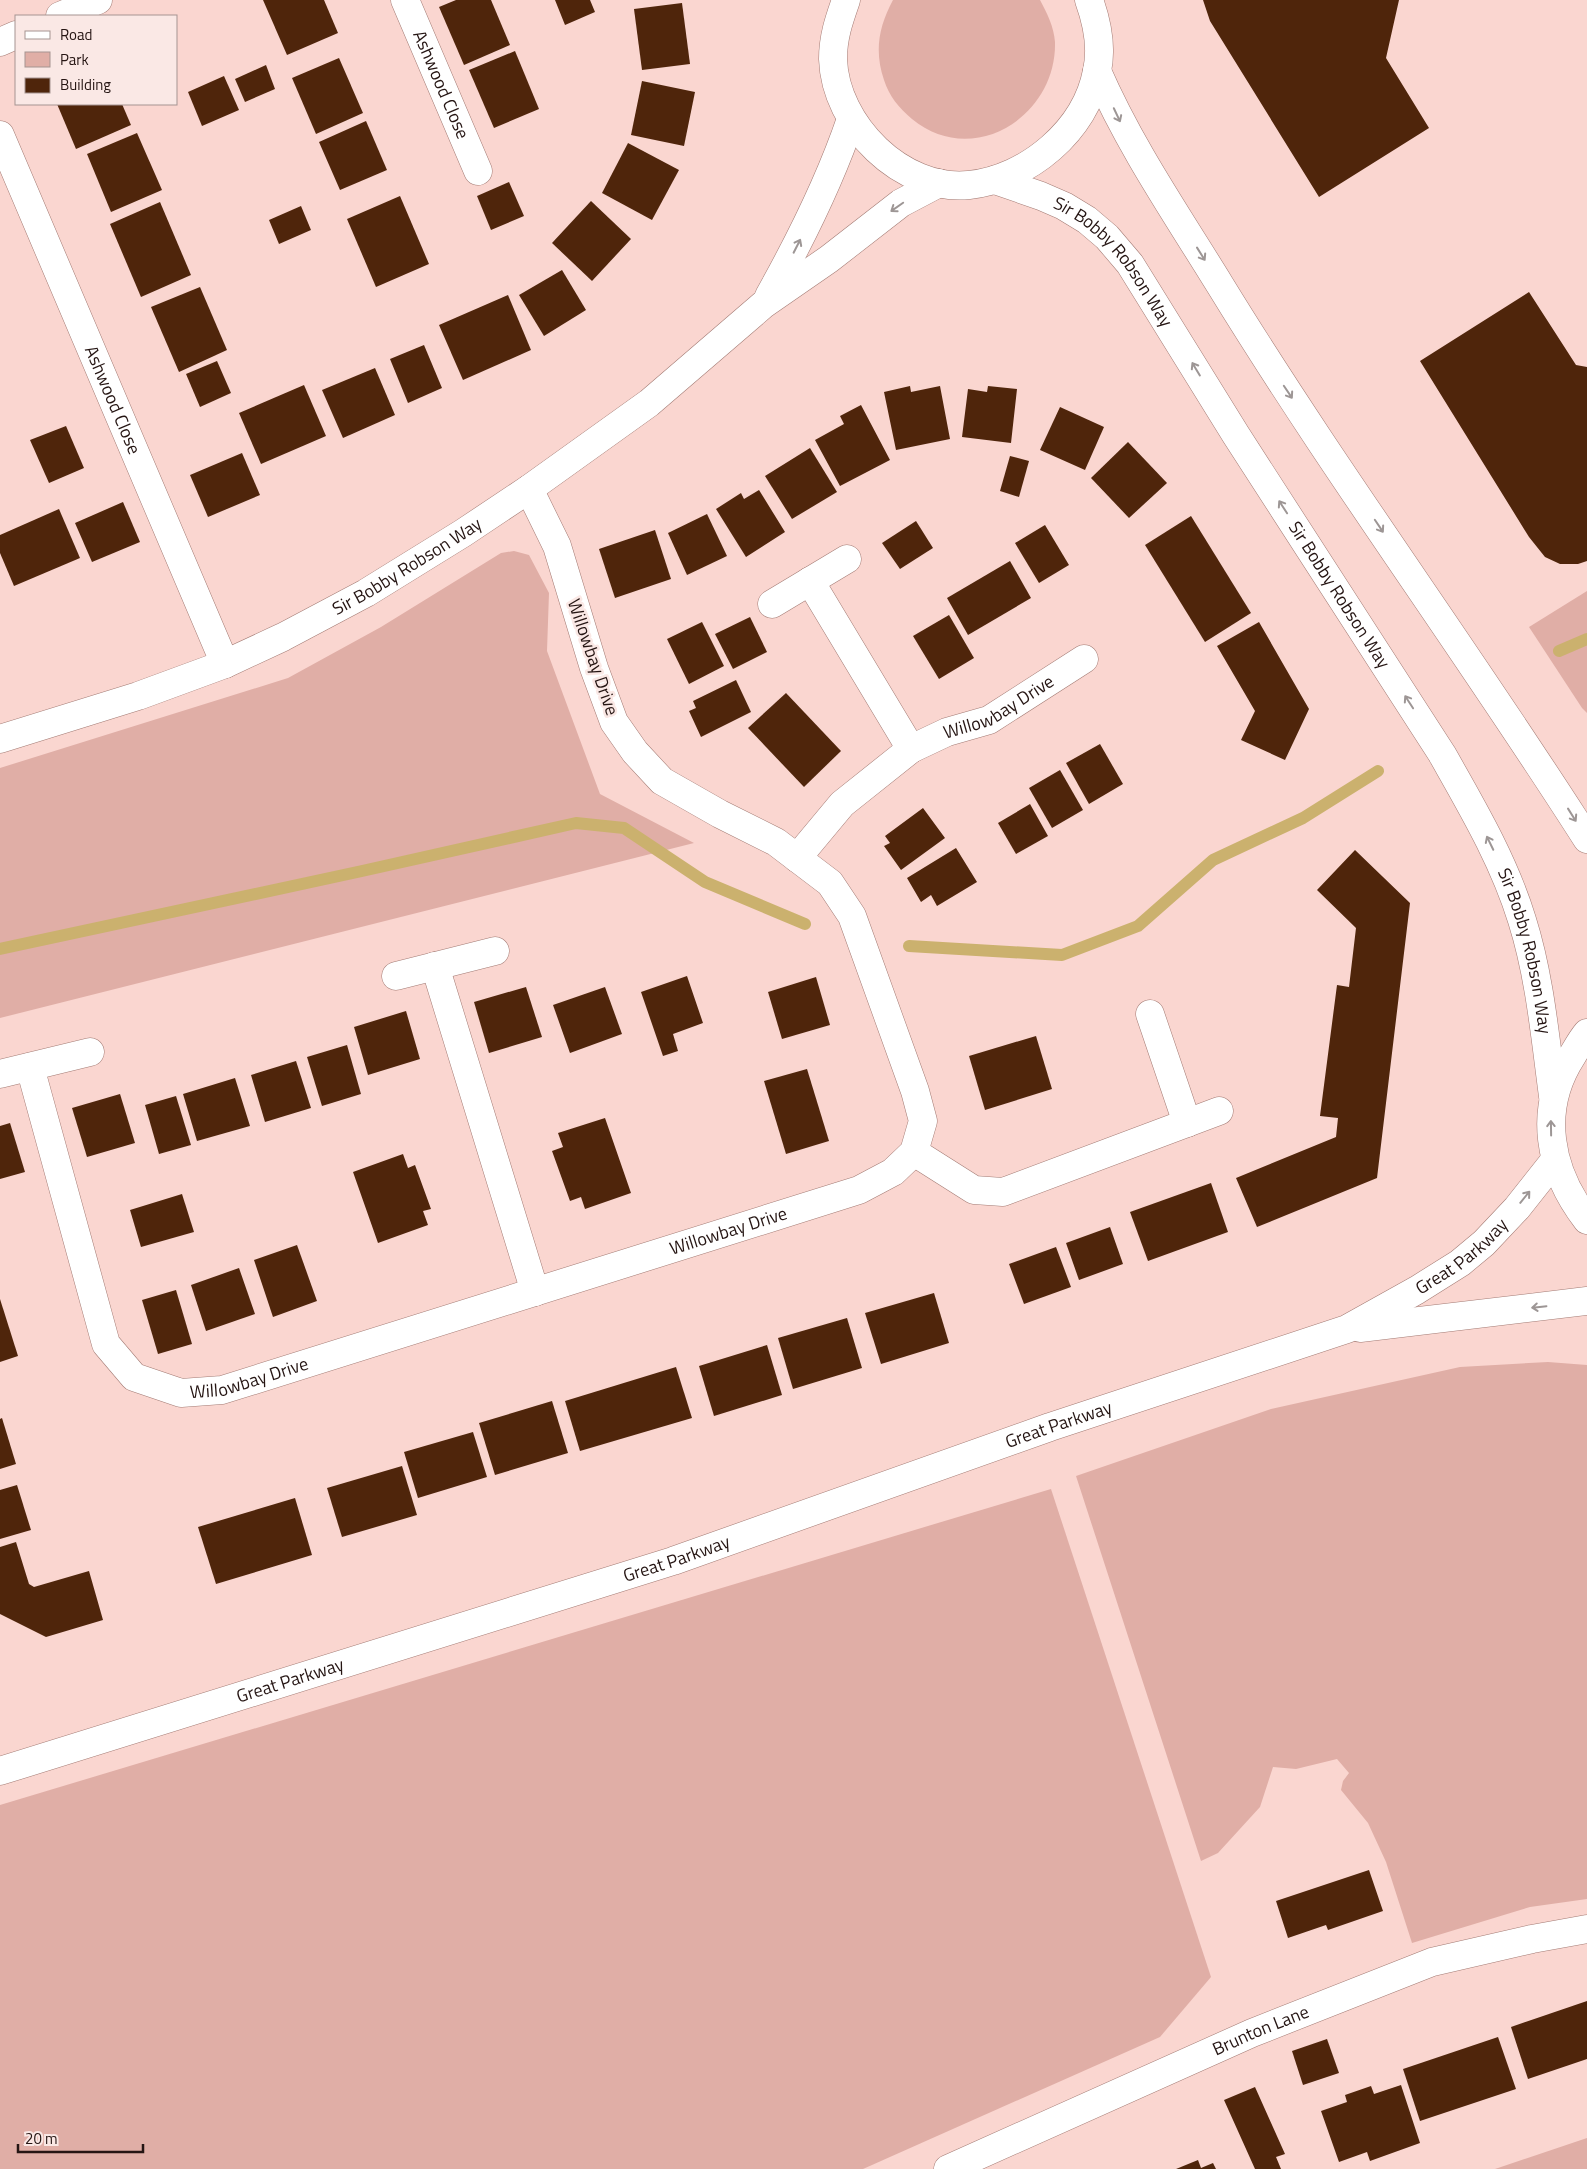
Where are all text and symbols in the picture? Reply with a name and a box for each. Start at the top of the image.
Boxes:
legend [15,15,178,105]
text: Road [60,23,92,46]
street label: Ashwood Close [406,26,477,143]
text: Park [60,48,89,71]
text: Building [60,73,111,96]
one-way arrow [1113,107,1122,122]
street label: Sir Bobby Robson Way [1049,189,1180,332]
one-way arrow [890,202,904,212]
one-way arrow [793,239,802,254]
one-way arrow [1197,247,1207,261]
street label: Ashwood Close [78,341,148,458]
one-way arrow [1191,363,1201,377]
one-way arrow [1283,385,1293,399]
one-way arrow [1277,500,1288,514]
street label: Sir Bobby Robson Way [327,510,487,622]
street label: Sir Bobby Robson Way [1282,516,1398,674]
one-way arrow [1374,519,1384,533]
street label: Willowbay Drive [561,595,626,719]
street label: Willowbay Drive [940,668,1059,745]
one-way arrow [1403,696,1413,710]
one-way arrow [1567,808,1577,822]
one-way arrow [1485,836,1494,851]
street label: Sir Bobby Robson Way [1491,864,1559,1036]
one-way arrow [1546,1120,1556,1136]
one-way arrow [1520,1191,1531,1204]
street label: Willowbay Drive [666,1199,790,1262]
street label: Great Parkway [1410,1212,1514,1301]
one-way arrow [1531,1302,1547,1312]
street label: Willowbay Drive [189,1350,311,1405]
street label: Great Parkway [1001,1393,1116,1455]
street label: Great Parkway [620,1528,734,1589]
street label: Great Parkway [233,1650,348,1709]
street label: Brunton Lane [1208,1998,1313,2062]
scale bar [18,2122,142,2154]
text: 20 m [25,2127,58,2150]

